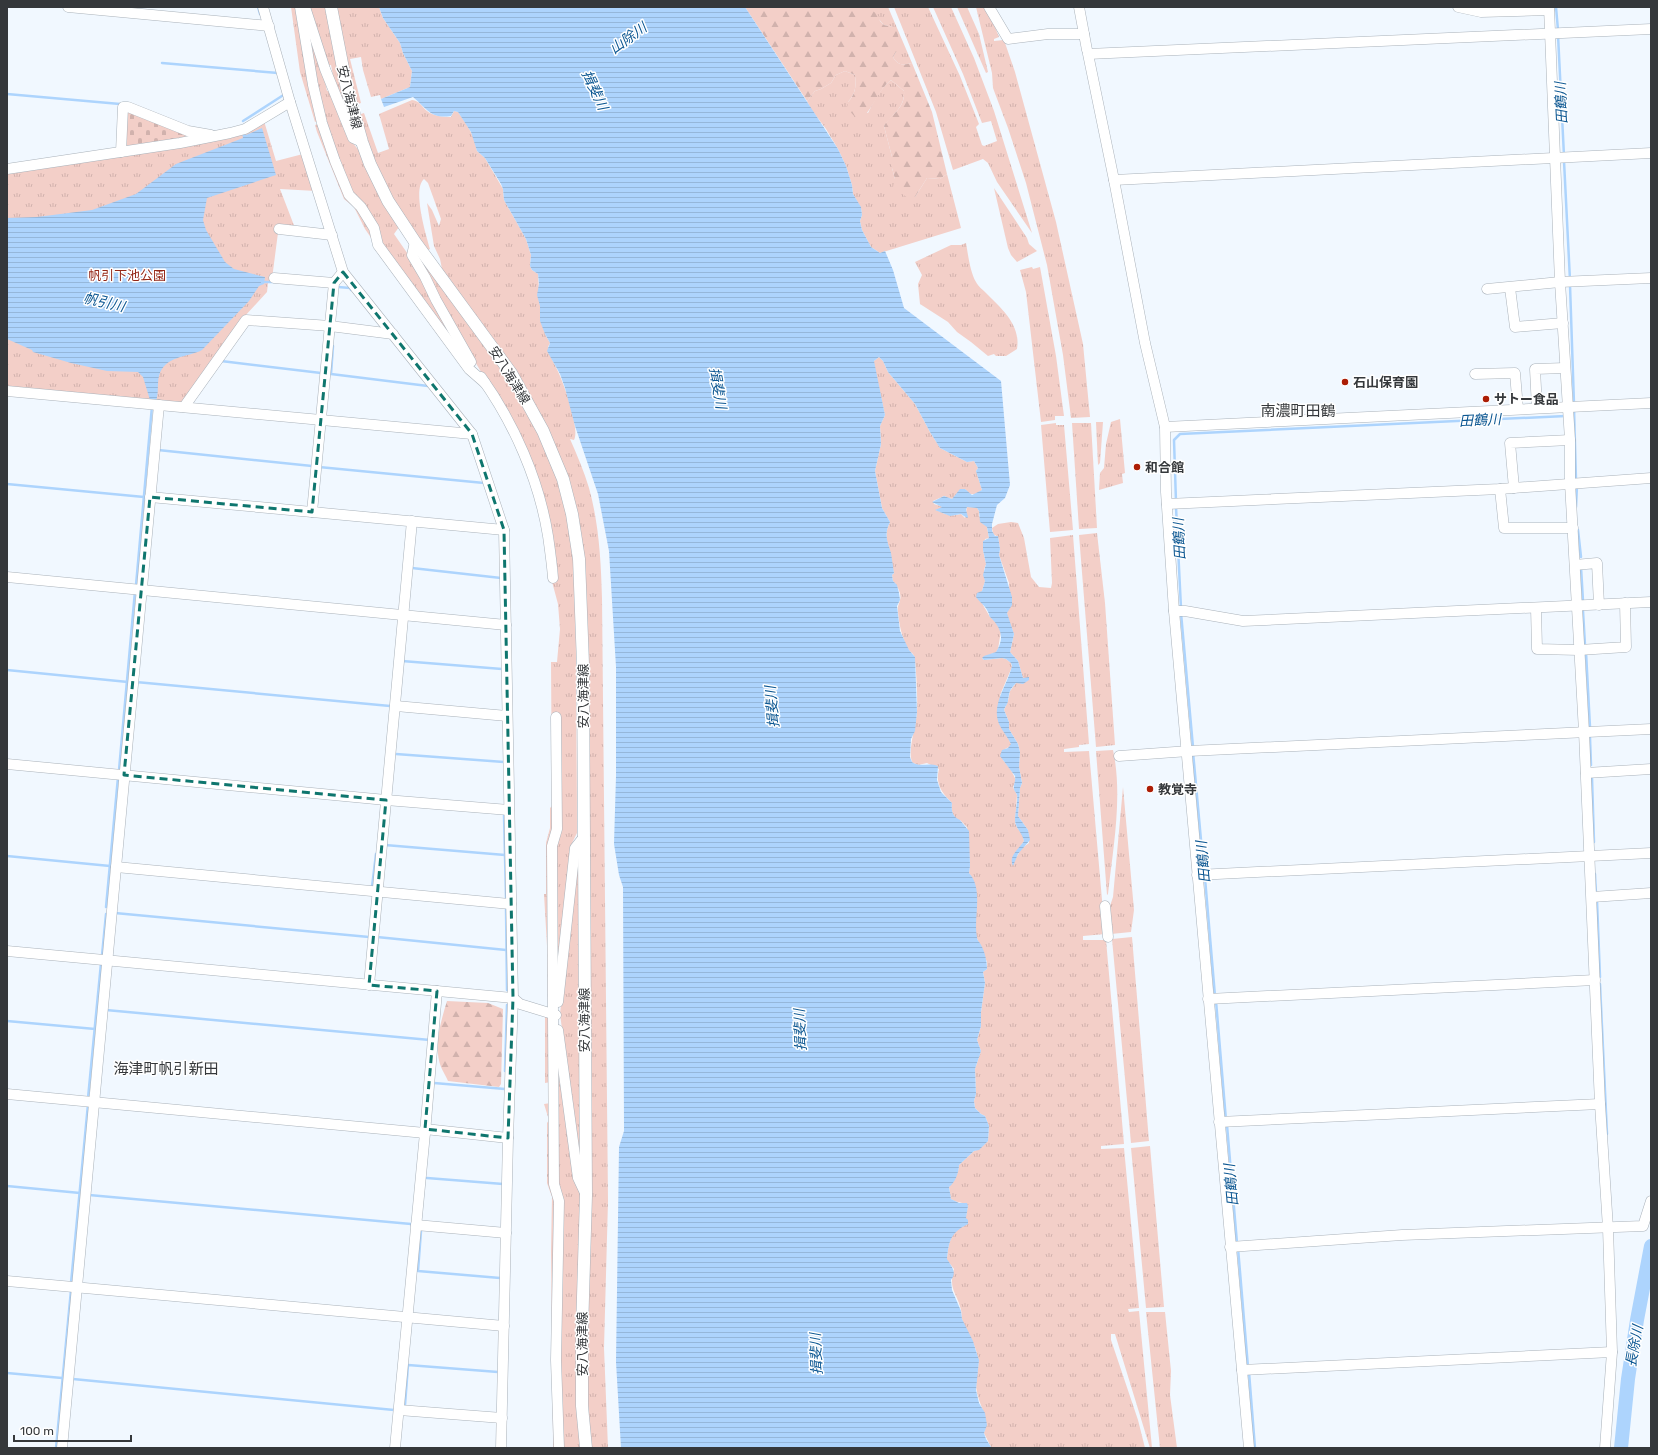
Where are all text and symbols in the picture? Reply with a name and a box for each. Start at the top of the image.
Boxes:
water label: 山除川 [606,18,652,58]
street label: 安八海津線 [334,64,365,130]
water label: 揖斐川 [578,68,612,115]
water label: 田鶴川 [1552,80,1571,124]
park label: 帆引下池公園 [88,268,166,283]
water label: 帆引川 [82,289,128,316]
street label: 安八海津線 [486,344,533,407]
water label: 揖斐川 [705,366,730,412]
place label: 石山保育園 [1353,375,1418,390]
marker: 石山保育園 [1340,377,1350,387]
place label: サトー食品 [1494,392,1559,407]
marker: サトー食品 [1481,394,1491,404]
district label: 南濃町田鶴 [1260,402,1336,420]
water label: 田鶴川 [1459,411,1503,430]
place label: 和合館 [1145,460,1184,475]
marker: 和合館 [1132,462,1142,472]
water label: 田鶴川 [1170,516,1189,560]
street label: 安八海津線 [576,663,591,729]
water label: 揖斐川 [762,683,783,729]
place label: 教覚寺 [1158,782,1197,797]
marker: 教覚寺 [1145,784,1155,794]
water label: 田鶴川 [1193,838,1214,884]
street label: 安八海津線 [577,987,592,1053]
water label: 揖斐川 [791,1007,810,1051]
district label: 海津町帆引新田 [113,1060,219,1078]
water label: 田鶴川 [1221,1161,1242,1207]
street label: 安八海津線 [575,1311,590,1377]
water label: 長除川 [1622,1322,1647,1368]
water label: 揖斐川 [807,1331,826,1375]
scale bar [14,1417,131,1443]
text: 100 m [20,1424,54,1438]

